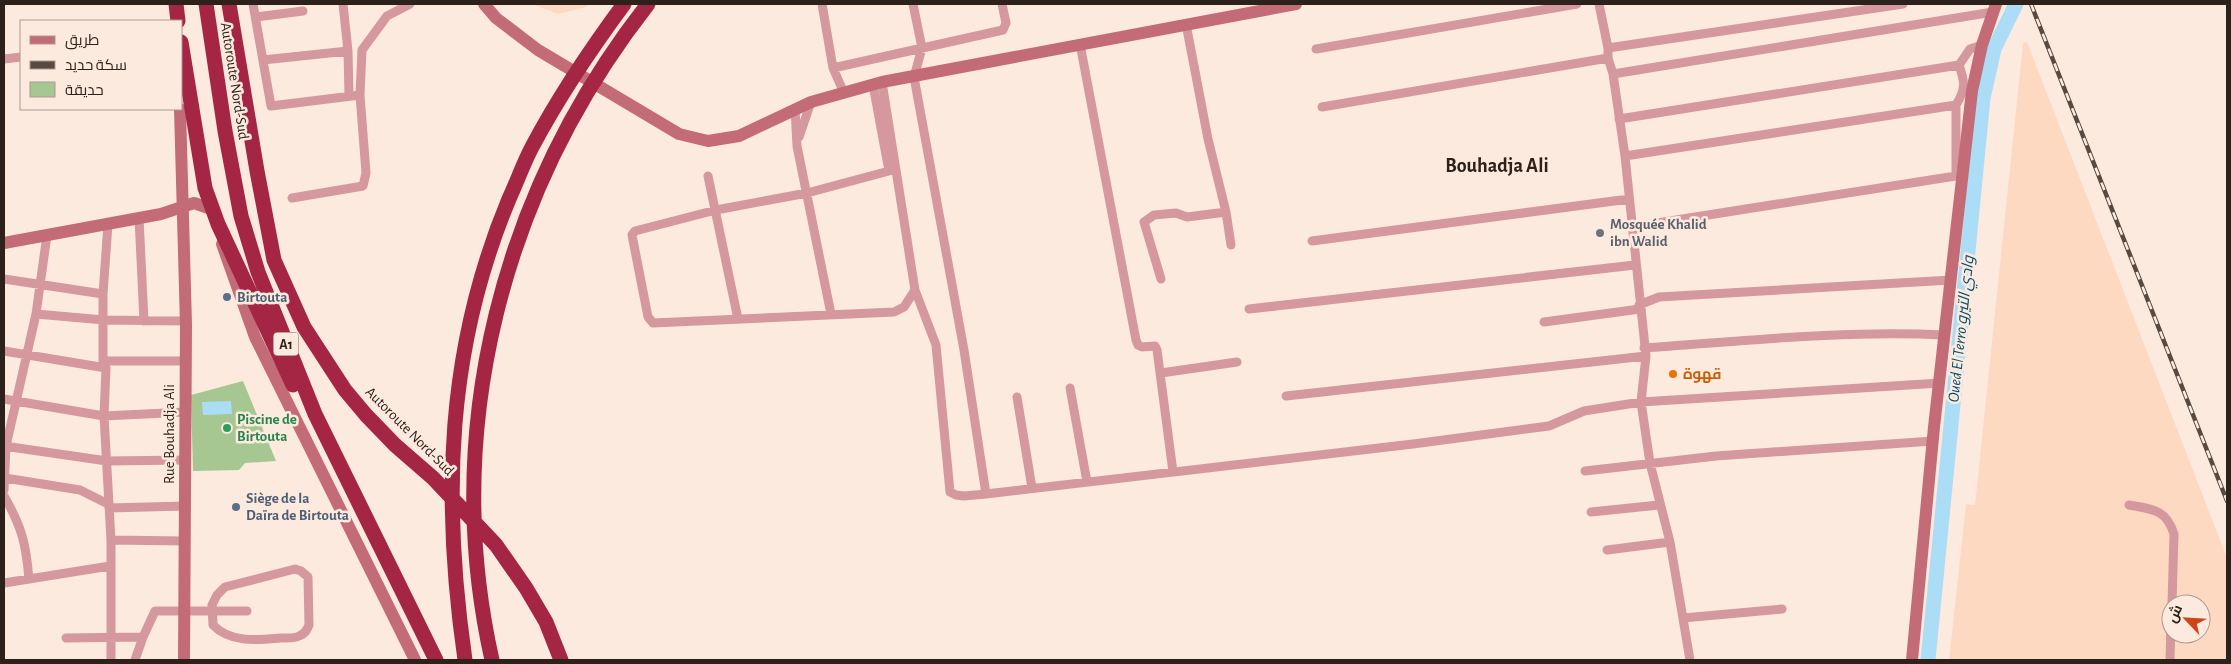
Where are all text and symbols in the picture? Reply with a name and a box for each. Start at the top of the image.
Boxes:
legend [20,20,182,110]
street label: Autoroute Nord-Sud [218,21,251,141]
text: طريق [65,33,99,50]
text: سكة حديد [65,58,127,73]
text: حديقة [65,83,104,98]
district label: Bouhadja Ali [1445,156,1549,176]
place label: Mosquée Khalid ibn Walid [1610,217,1707,249]
marker: Mosquée Khalid ibn Walid [1594,227,1606,239]
water label: Oued El Terro وادي التيرو [1945,254,1981,404]
place label: Birtouta [237,290,287,305]
marker: Birtouta [221,291,233,303]
road number: A1 [274,332,298,356]
place label: قهوة [1683,367,1721,383]
marker: قهوة [1667,368,1679,380]
street label: Rue Bouhadja Ali [162,384,177,484]
street label: Autoroute Nord-Sud [362,384,457,479]
place label: Piscine de Birtouta [237,412,297,444]
marker: Piscine de Birtouta [221,422,233,434]
place label: Siège de la Daïra de Birtouta [246,491,349,523]
marker: Siège de la Daïra de Birtouta [230,501,242,513]
north arrow [2161,594,2211,644]
text: ش [2163,602,2186,625]

